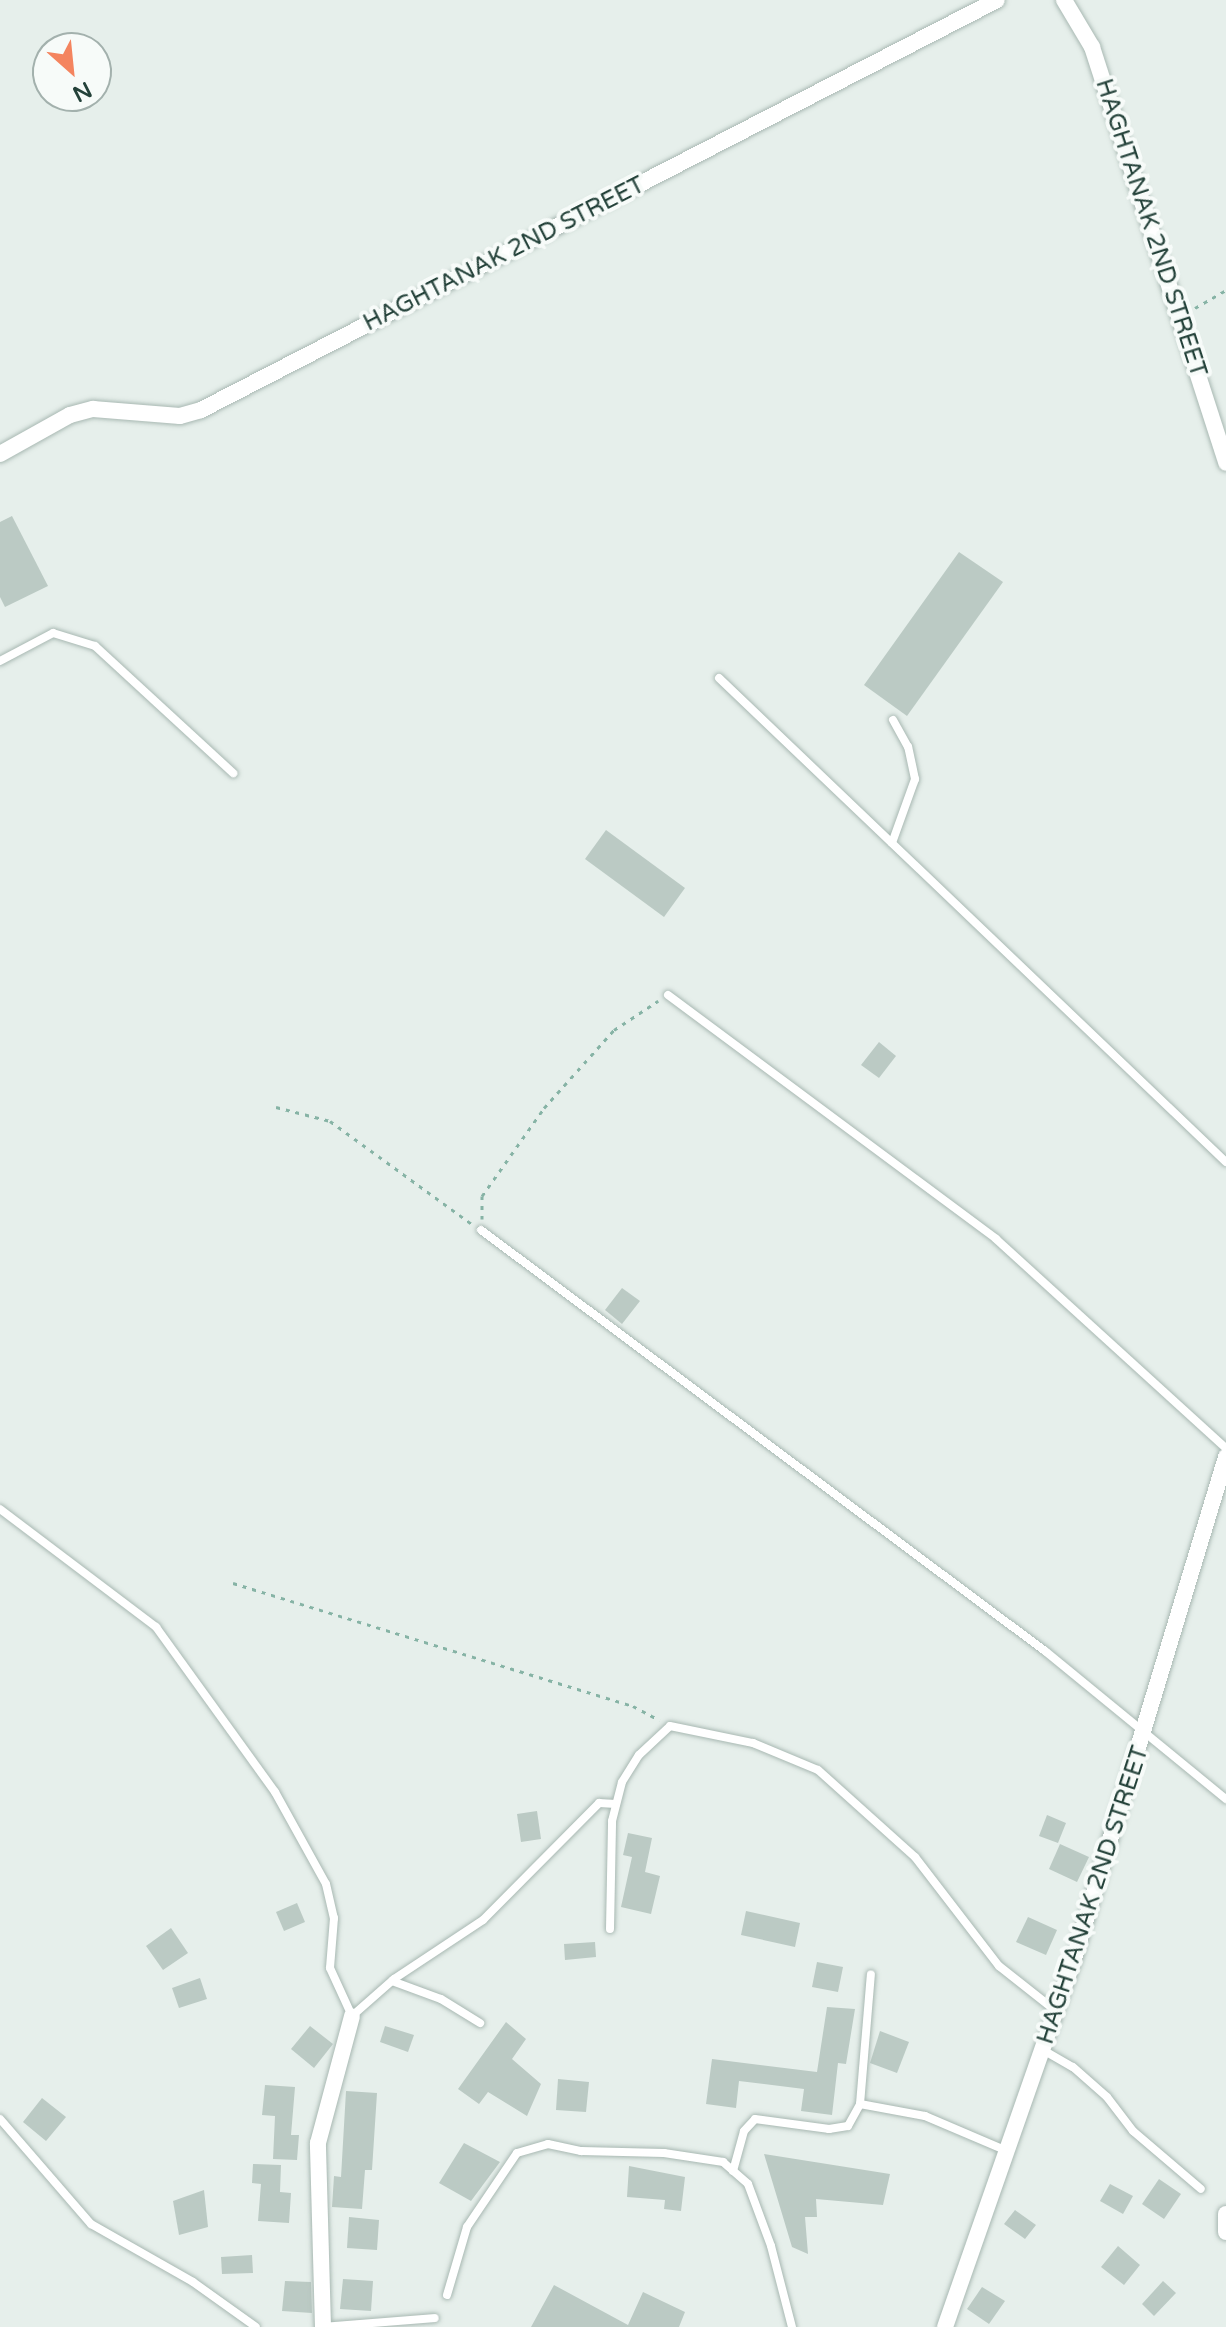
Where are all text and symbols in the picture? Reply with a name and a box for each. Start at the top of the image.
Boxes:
north arrow [32,32,112,112]
street label: HAGHTANAK 2ND STREET [1089,75,1213,381]
text: N [68,76,96,107]
street label: HAGHTANAK 2ND STREET [358,170,650,338]
street label: HAGHTANAK 2ND STREET [1031,1742,1155,2048]

